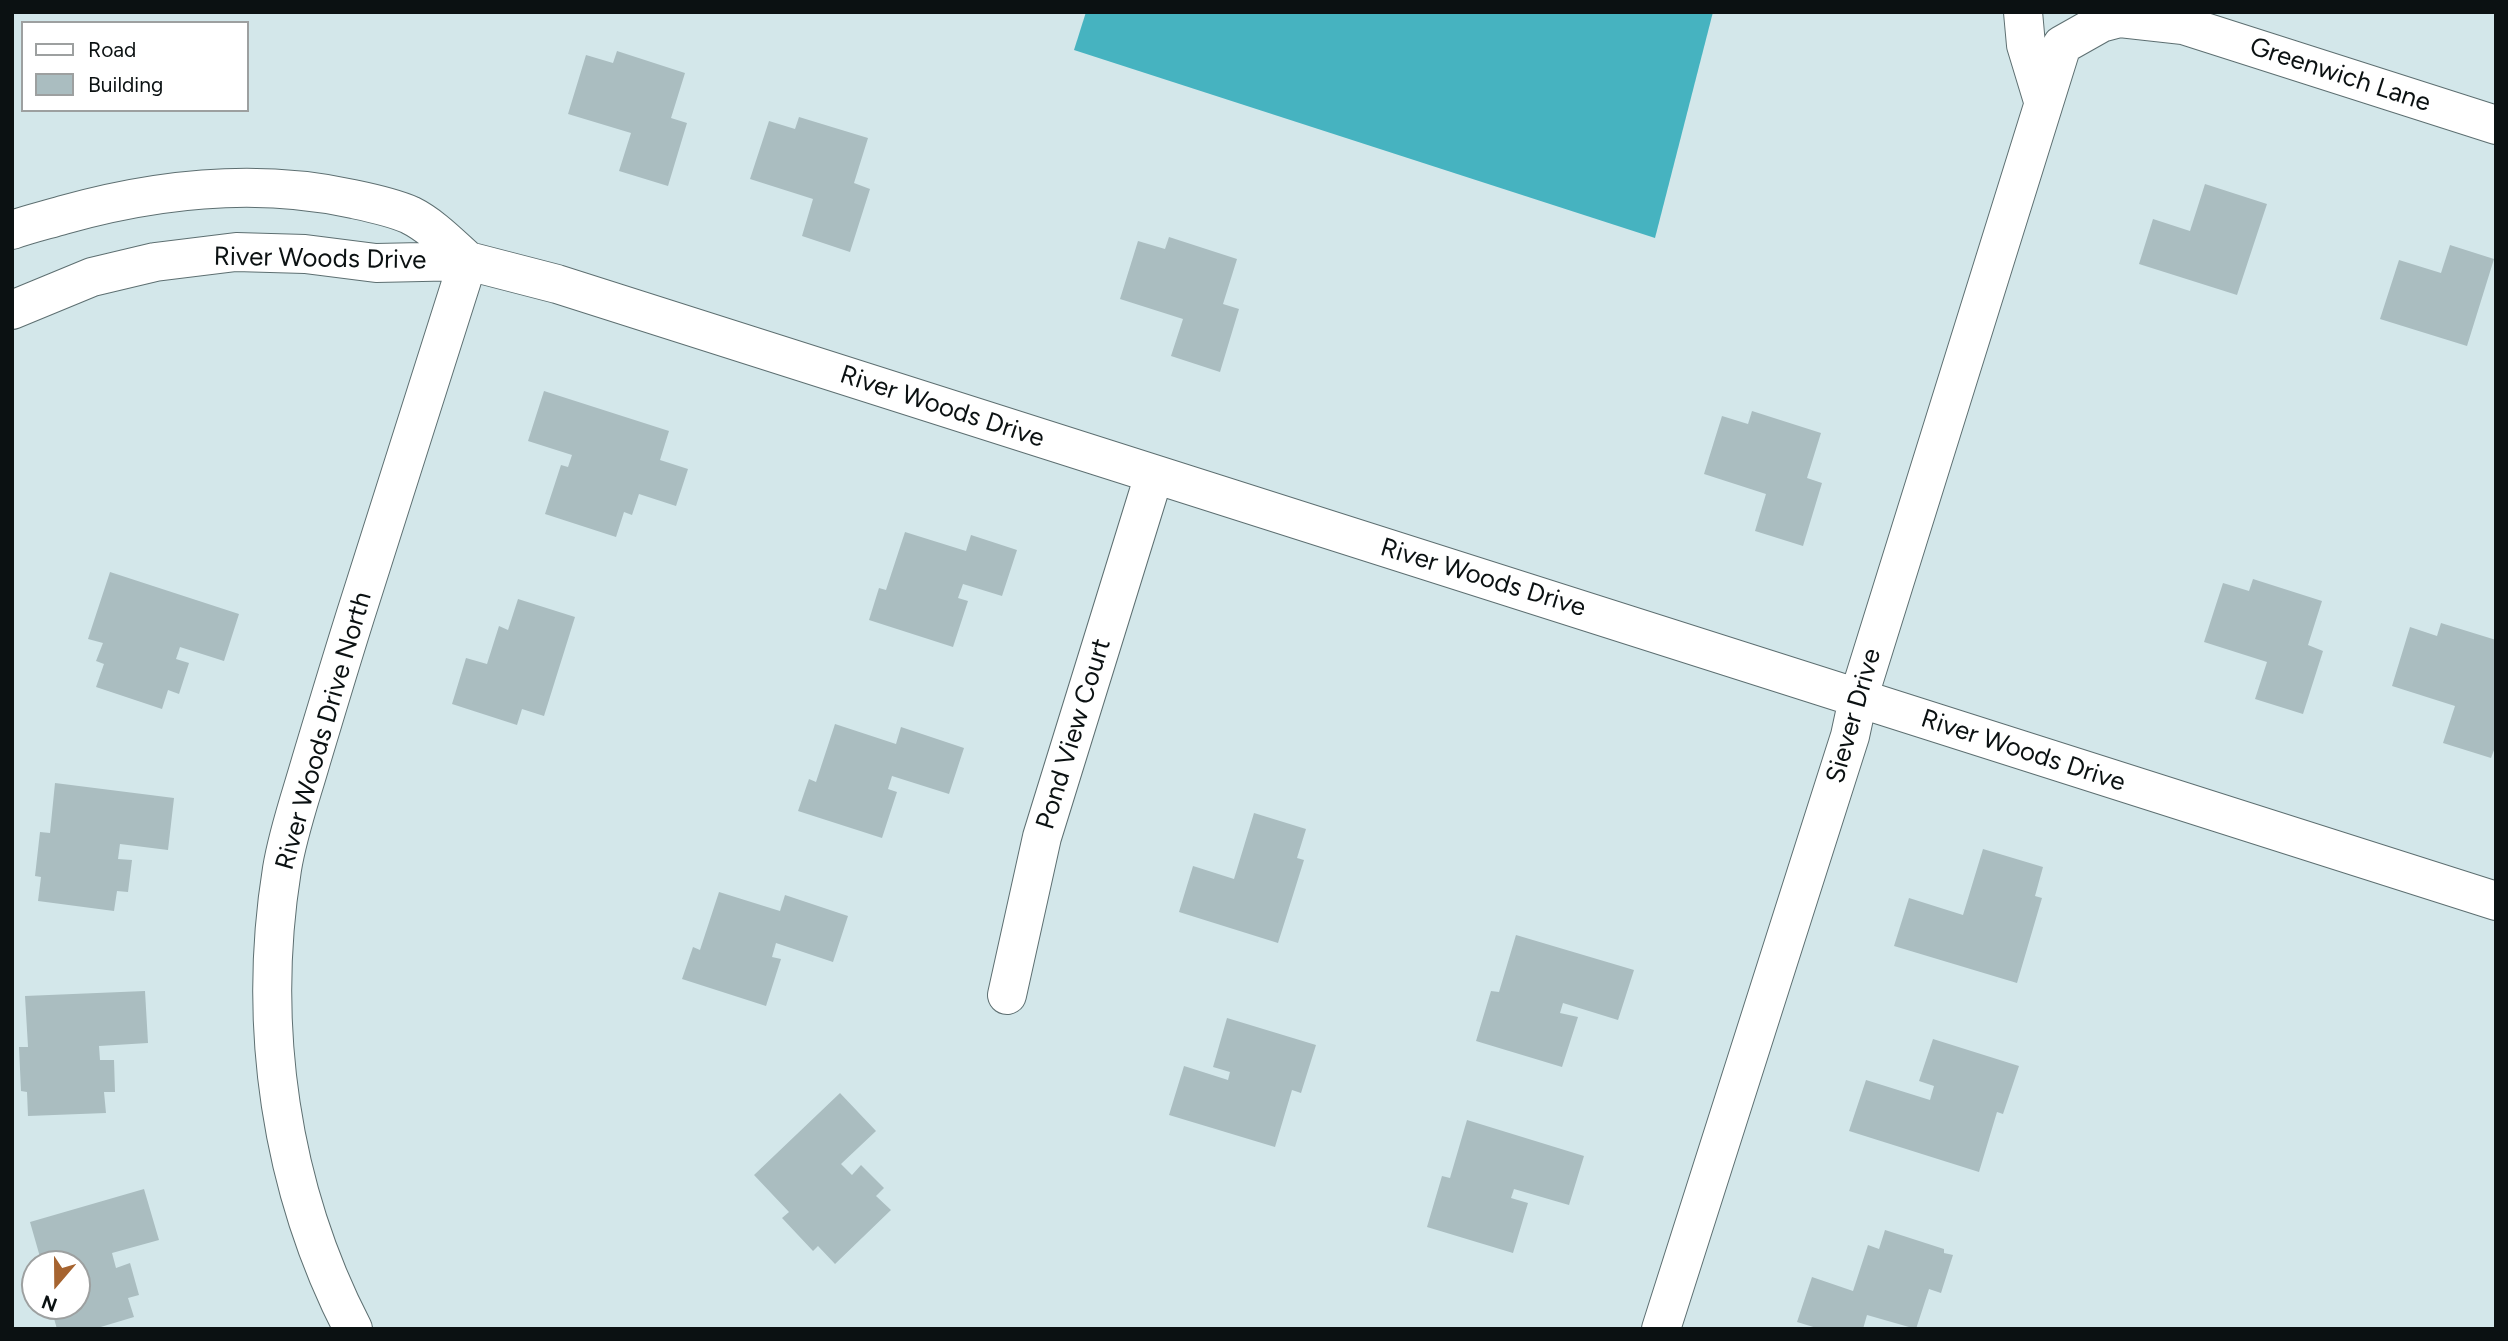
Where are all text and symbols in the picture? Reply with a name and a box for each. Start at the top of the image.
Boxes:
legend [21,21,248,112]
street label: Greenwich Lane [2246,31,2434,119]
text: Road [88,37,136,62]
text: Building [88,72,163,97]
street label: River Woods Drive [213,242,427,276]
street label: River Woods Drive [836,359,1048,455]
street label: River Woods Drive [1377,532,1589,624]
street label: River Woods Drive North [269,588,379,874]
street label: Pond View Court [1030,635,1118,833]
street label: Siever Drive [1820,645,1888,787]
street label: River Woods Drive [1917,703,2129,799]
north arrow [21,1250,91,1320]
text: N [38,1290,60,1317]

